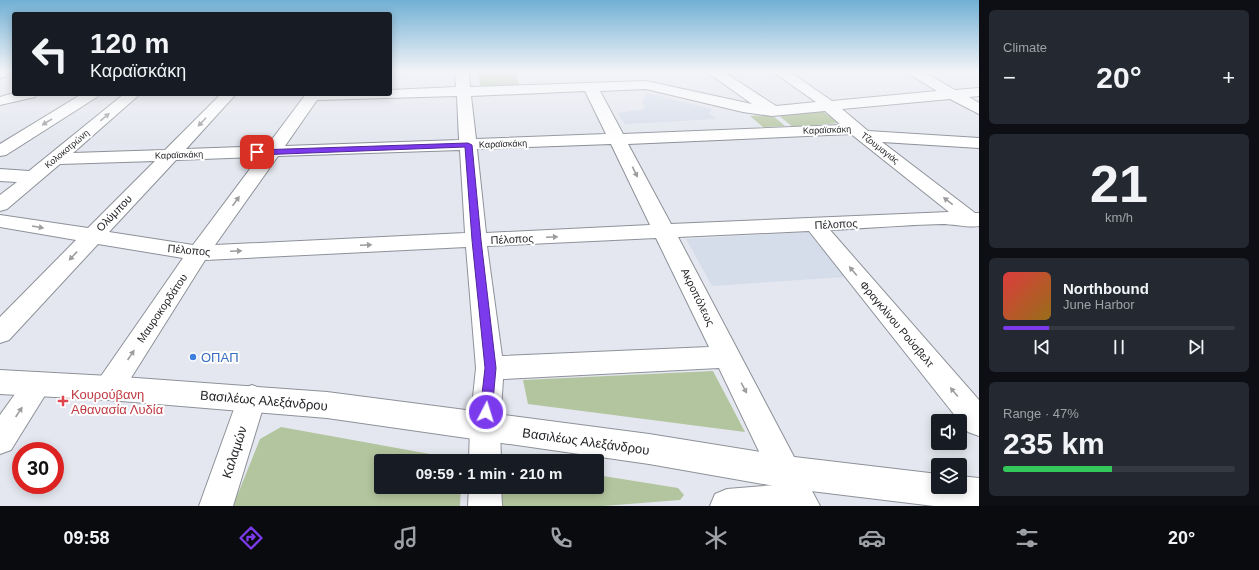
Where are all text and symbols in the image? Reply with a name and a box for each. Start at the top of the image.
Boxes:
icon: left [24,28,76,80]
text: 120 m [90,28,169,59]
text: Climate [1003,40,1047,55]
text: Καραϊσκάκη [90,61,186,81]
text: 20° [1096,61,1142,94]
text: − [1003,65,1016,90]
text: + [1222,65,1235,90]
one-way arrow [100,113,111,122]
one-way arrow [197,117,207,127]
one-way arrow [42,118,52,126]
street label: Καραϊσκάκη [803,124,851,136]
street label: Κολοκοτρώνη [43,128,91,170]
street label: Τζουμαγιάς [859,130,901,166]
pin [240,135,274,169]
street label: Καραϊσκάκη [479,138,527,150]
icon: arrive [246,141,268,163]
street label: Καραϊσκάκη [155,149,203,161]
text: 21 [1090,155,1148,213]
one-way arrow [632,166,638,178]
street label: Ολύμπου [94,192,134,234]
one-way arrow [231,196,240,207]
one-way arrow [943,197,954,206]
text: km/h [1105,210,1133,225]
street label: Πέλοπος [814,217,858,231]
one-way arrow [32,224,45,230]
street label: Πέλοπος [490,232,534,246]
one-way arrow [546,233,558,240]
street label: Πέλοπος [167,242,211,258]
one-way arrow [360,242,372,249]
one-way arrow [230,248,242,255]
one-way arrow [68,251,78,261]
one-way arrow [848,265,857,276]
street label: Ακροπόλεως [679,266,717,328]
street label: Μαυροκορδάτου [135,271,189,345]
street label: Φραγκλίνου Ρούσβελτ [858,279,937,370]
text: Northbound [1063,280,1149,297]
text: June Harbor [1063,297,1135,312]
icon: previous [1031,336,1053,358]
icon: pause [1108,336,1130,358]
icon: next [1185,336,1207,358]
one-way arrow [127,350,135,360]
place label: ΟΠΑΠ [201,350,239,365]
marker: ΟΠΑΠ [188,352,198,362]
one-way arrow [741,382,747,394]
place label: Κουρούβανη Αθανασία Λυδία [71,387,164,417]
street label: Βασιλέως Αλεξάνδρου [199,387,328,414]
one-way arrow [950,387,959,398]
position arrow [465,391,507,433]
marker: Κουρούβανη Αθανασία Λυδία [58,396,68,406]
text: Range · 47% [1003,406,1079,421]
one-way arrow [15,407,23,417]
map controls [931,414,967,494]
button: sound [931,414,967,450]
street label: Καλαμών [219,424,250,480]
street label: Βασιλέως Αλεξάνδρου [521,425,650,458]
text: 235 km [1003,427,1105,460]
speed limit sign: 30 [12,442,64,494]
button: layers [931,458,967,494]
text: 09:59 · 1 min · 210 m [416,465,562,482]
icon: directions [237,524,265,552]
icon: music [392,524,420,552]
icon: phone [547,524,575,552]
icon: climate [702,524,730,552]
icon: car [858,524,886,552]
icon: filters [1013,524,1041,552]
text: 09:58 [64,528,110,548]
text: 20° [1168,528,1195,548]

